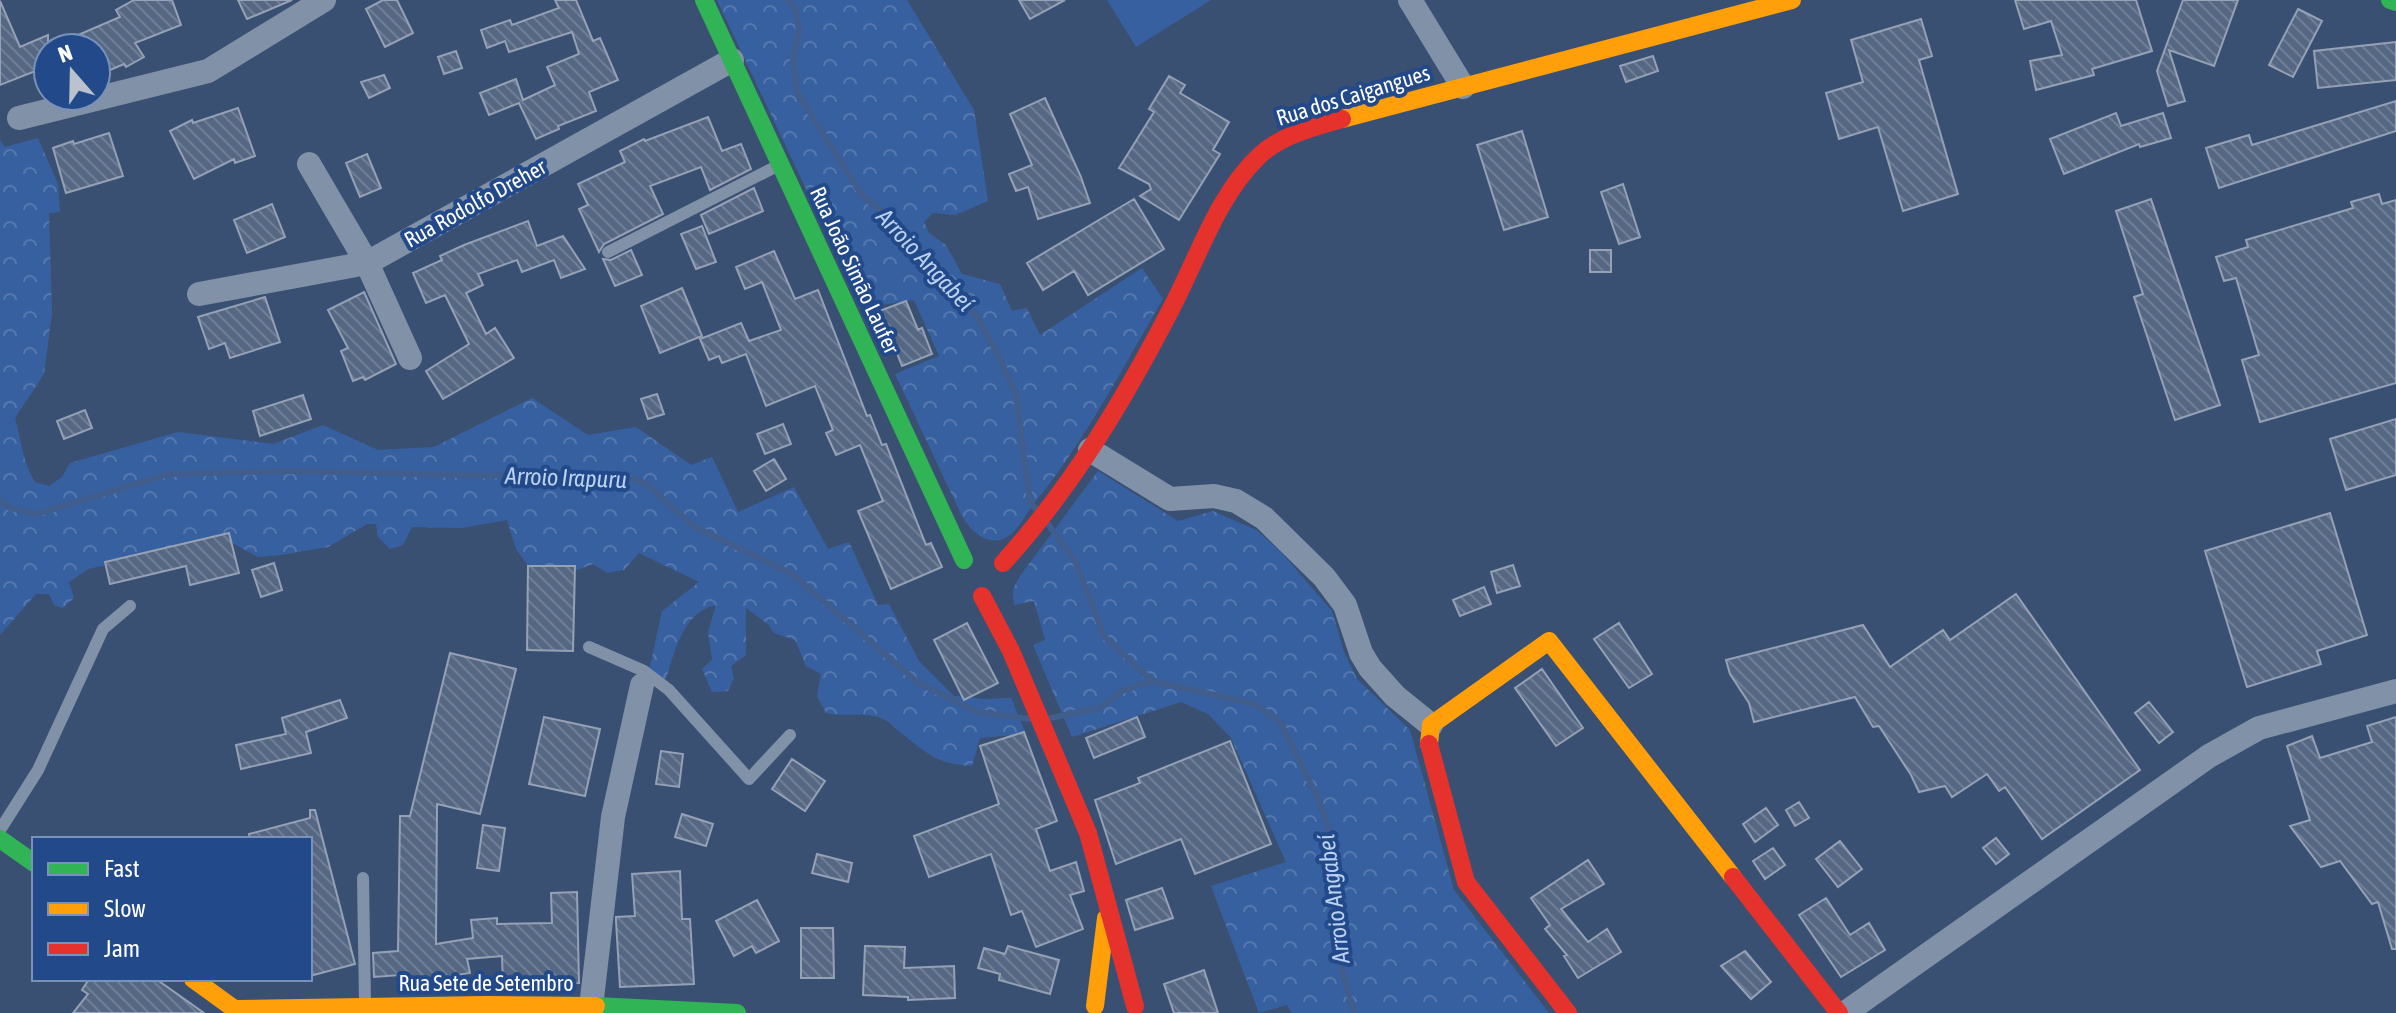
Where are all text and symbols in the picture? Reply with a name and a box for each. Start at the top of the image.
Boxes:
north arrow [32,32,112,112]
text: N [55,39,76,68]
street label: Rua dos Caigangues [1273,59,1433,131]
street label: Rua Rodolfo Dreher [400,153,551,253]
street label: Rua João Simão Laufer [805,182,905,358]
water label: Arroio Angabeí [871,202,980,317]
water label: Arroio Irapuru [504,462,628,493]
water label: Arroio Angabeí [1312,833,1355,966]
legend [32,837,312,981]
text: Fast [104,855,140,882]
text: Slow [104,895,146,922]
text: Jam [104,935,140,962]
street label: Rua Sete de Setembro [398,970,574,996]

